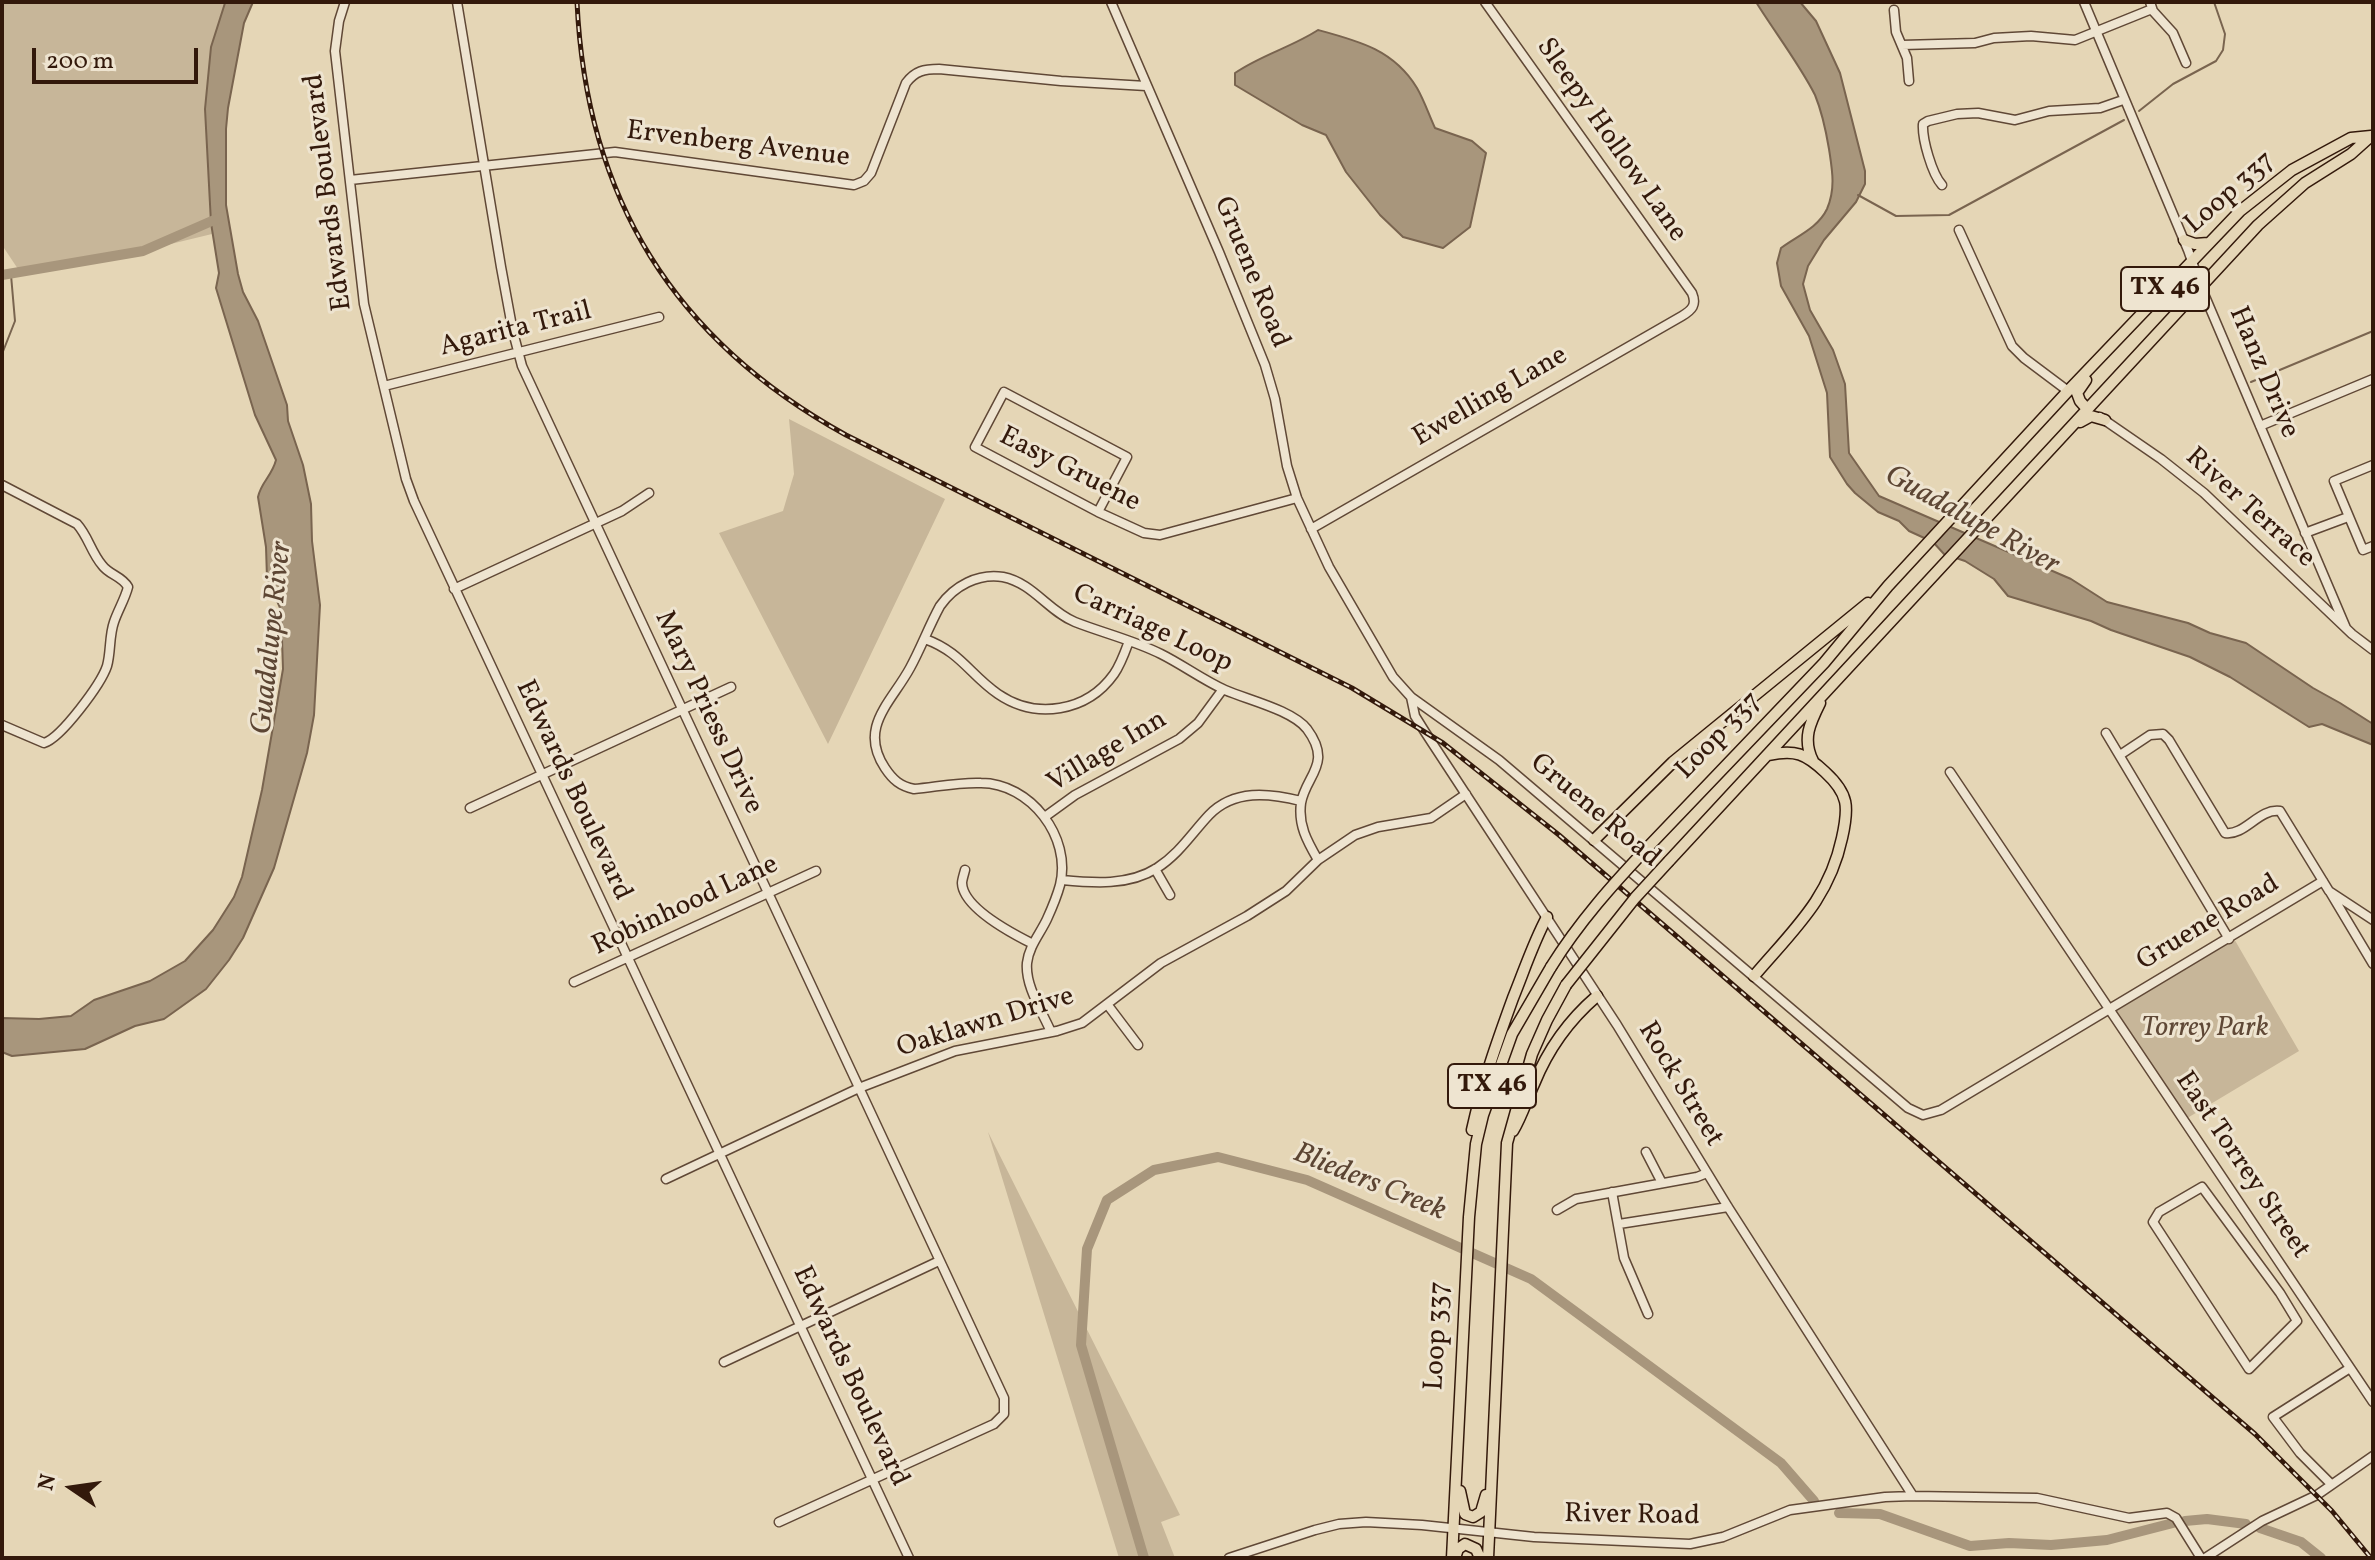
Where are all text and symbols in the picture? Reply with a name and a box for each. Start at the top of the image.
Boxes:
scale bar [36,32,202,82]
street label: Sleepy Hollow Lane [1527,33,1693,249]
text: 200 m [46,45,114,79]
street label: Edwards Boulevard [299,71,361,313]
street label: Ervenberg Avenue [624,116,852,176]
street label: Loop 337 [2179,145,2283,243]
street label: Gruene Road [1204,192,1296,354]
road number: TX 46 [2121,267,2209,311]
street label: Agarita Trail [437,296,595,366]
street label: Hanz Drive [2219,302,2305,444]
street label: Ewelling Lane [1408,340,1574,456]
street label: Easy Gruene [993,421,1145,521]
street label: River Terrace [2177,442,2321,576]
water label: Guadalupe River [1877,459,2065,585]
water label: Guadalupe River [246,540,302,736]
street label: Carriage Loop [1067,578,1237,682]
street label: Mary Priess Drive [645,606,769,820]
street label: Edwards Boulevard [506,676,638,906]
street label: Loop 337 [1670,686,1770,788]
street label: Village Inn [1042,704,1174,802]
street label: Gruene Road [1522,748,1666,876]
street label: Robinhood Lane [588,849,784,965]
street label: Gruene Road [2132,868,2286,980]
street label: Oaklawn Drive [893,981,1079,1067]
park label: Torrey Park [2141,1013,2269,1047]
street label: Rock Street [1629,1017,1729,1153]
road number: TX 46 [1448,1064,1536,1108]
street label: East Torrey Street [2166,1066,2316,1266]
water label: Blieders Creek [1287,1137,1451,1231]
street label: Edwards Boulevard [783,1262,915,1492]
street label: Loop 337 [1419,1281,1459,1391]
north arrow [32,1448,112,1528]
text: N [31,1471,65,1494]
street label: River Road [1564,1499,1700,1535]

